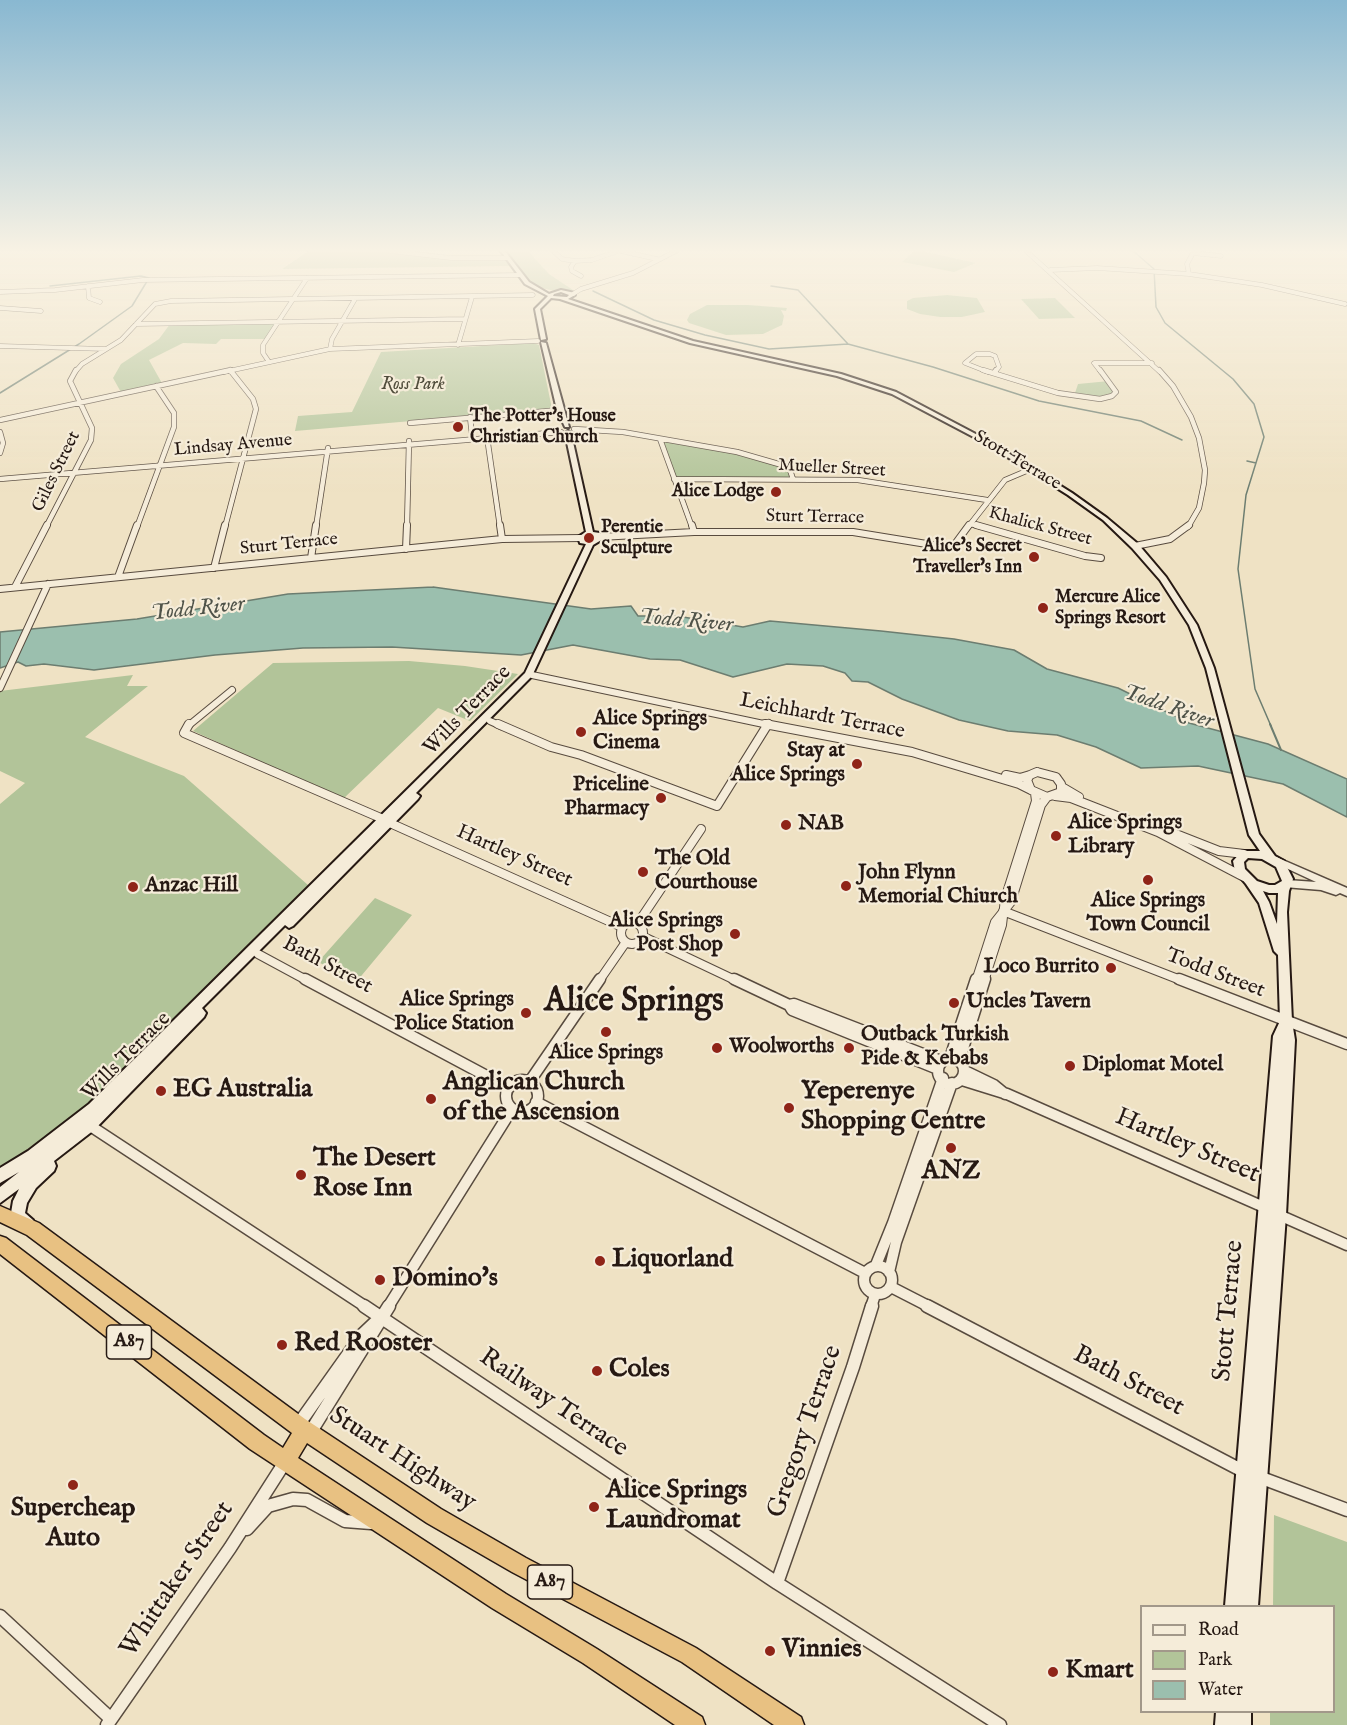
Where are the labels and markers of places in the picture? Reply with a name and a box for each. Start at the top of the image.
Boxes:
place label: The Potter's House Christian Church [470,406,616,448]
marker: The Potter's House Christian Church [451,420,465,434]
place label: Alice Lodge [672,481,764,503]
marker: Alice Lodge [769,485,783,499]
place label: Perentie Sculpture [601,517,672,560]
marker: Perentie Sculpture [582,531,596,545]
place label: Alice's Secret Traveller's Inn [913,536,1022,578]
marker: Alice's Secret Traveller's Inn [1027,550,1041,564]
place label: Mercure Alice Springs Resort [1055,587,1166,630]
marker: Mercure Alice Springs Resort [1036,601,1050,615]
place label: Alice Springs Cinema [593,707,707,757]
marker: Alice Springs Cinema [574,725,588,739]
place label: Stay at Alice Springs [731,739,845,789]
marker: Stay at Alice Springs [850,757,864,771]
place label: Priceline Pharmacy [564,773,649,823]
marker: Priceline Pharmacy [654,791,668,805]
place label: Alice Springs Library [1068,811,1182,861]
place label: NAB [798,812,844,838]
marker: NAB [779,818,793,832]
marker: Alice Springs Library [1049,829,1063,843]
place label: The Old Courthouse [655,847,757,897]
place label: John Flynn Memorial Chiurch [858,861,1018,911]
marker: The Old Courthouse [636,865,650,879]
marker: Alice Springs Town Council [1141,873,1155,887]
place label: Anzac Hill [145,874,238,900]
marker: John Flynn Memorial Chiurch [839,879,853,893]
marker: Anzac Hill [126,880,140,894]
place label: Alice Springs Town Council [1087,889,1209,939]
place label: Alice Springs Post Shop [609,909,723,959]
marker: Alice Springs Post Shop [728,927,742,941]
place label: Loco Burrito [983,955,1099,981]
marker: Loco Burrito [1104,961,1118,975]
place label: Alice Springs Police Station [394,988,514,1038]
place label: Uncles Tavern [966,990,1091,1016]
marker: Uncles Tavern [947,996,961,1010]
marker: Alice Springs Police Station [519,1006,533,1020]
place label: Outback Turkish Pide & Kebabs [861,1023,1009,1073]
marker: Alice Springs [599,1025,613,1039]
place label: Woolworths [729,1035,834,1061]
place label: Alice Springs [549,1041,663,1067]
marker: Woolworths [710,1041,724,1055]
marker: Outback Turkish Pide & Kebabs [842,1041,856,1055]
place label: Diplomat Motel [1082,1053,1223,1079]
marker: Diplomat Motel [1063,1059,1077,1073]
place label: Anglican Church of the Ascension [443,1068,625,1130]
place label: EG Australia [173,1075,313,1107]
place label: Yeperenye Shopping Centre [801,1077,985,1138]
marker: EG Australia [154,1084,168,1098]
marker: Anglican Church of the Ascension [424,1092,438,1106]
marker: Yeperenye Shopping Centre [782,1101,796,1115]
marker: ANZ [944,1141,958,1155]
place label: The Desert Rose Inn [313,1144,436,1206]
place label: ANZ [922,1157,980,1189]
marker: The Desert Rose Inn [294,1168,308,1182]
place label: Liquorland [612,1245,733,1277]
marker: Liquorland [593,1254,607,1268]
place label: Domino's [392,1264,498,1296]
marker: Domino's [373,1273,387,1287]
place label: Red Rooster [294,1329,432,1361]
marker: Red Rooster [275,1338,289,1352]
place label: Coles [609,1355,670,1387]
marker: Coles [590,1364,604,1378]
place label: Alice Springs Laundromat [606,1476,747,1538]
marker: Supercheap Auto [66,1478,80,1492]
place label: Supercheap Auto [11,1494,135,1556]
marker: Alice Springs Laundromat [587,1500,601,1514]
place label: Vinnies [782,1635,862,1667]
marker: Vinnies [763,1644,777,1658]
place label: Kmart [1065,1656,1134,1688]
marker: Kmart [1046,1665,1060,1679]

